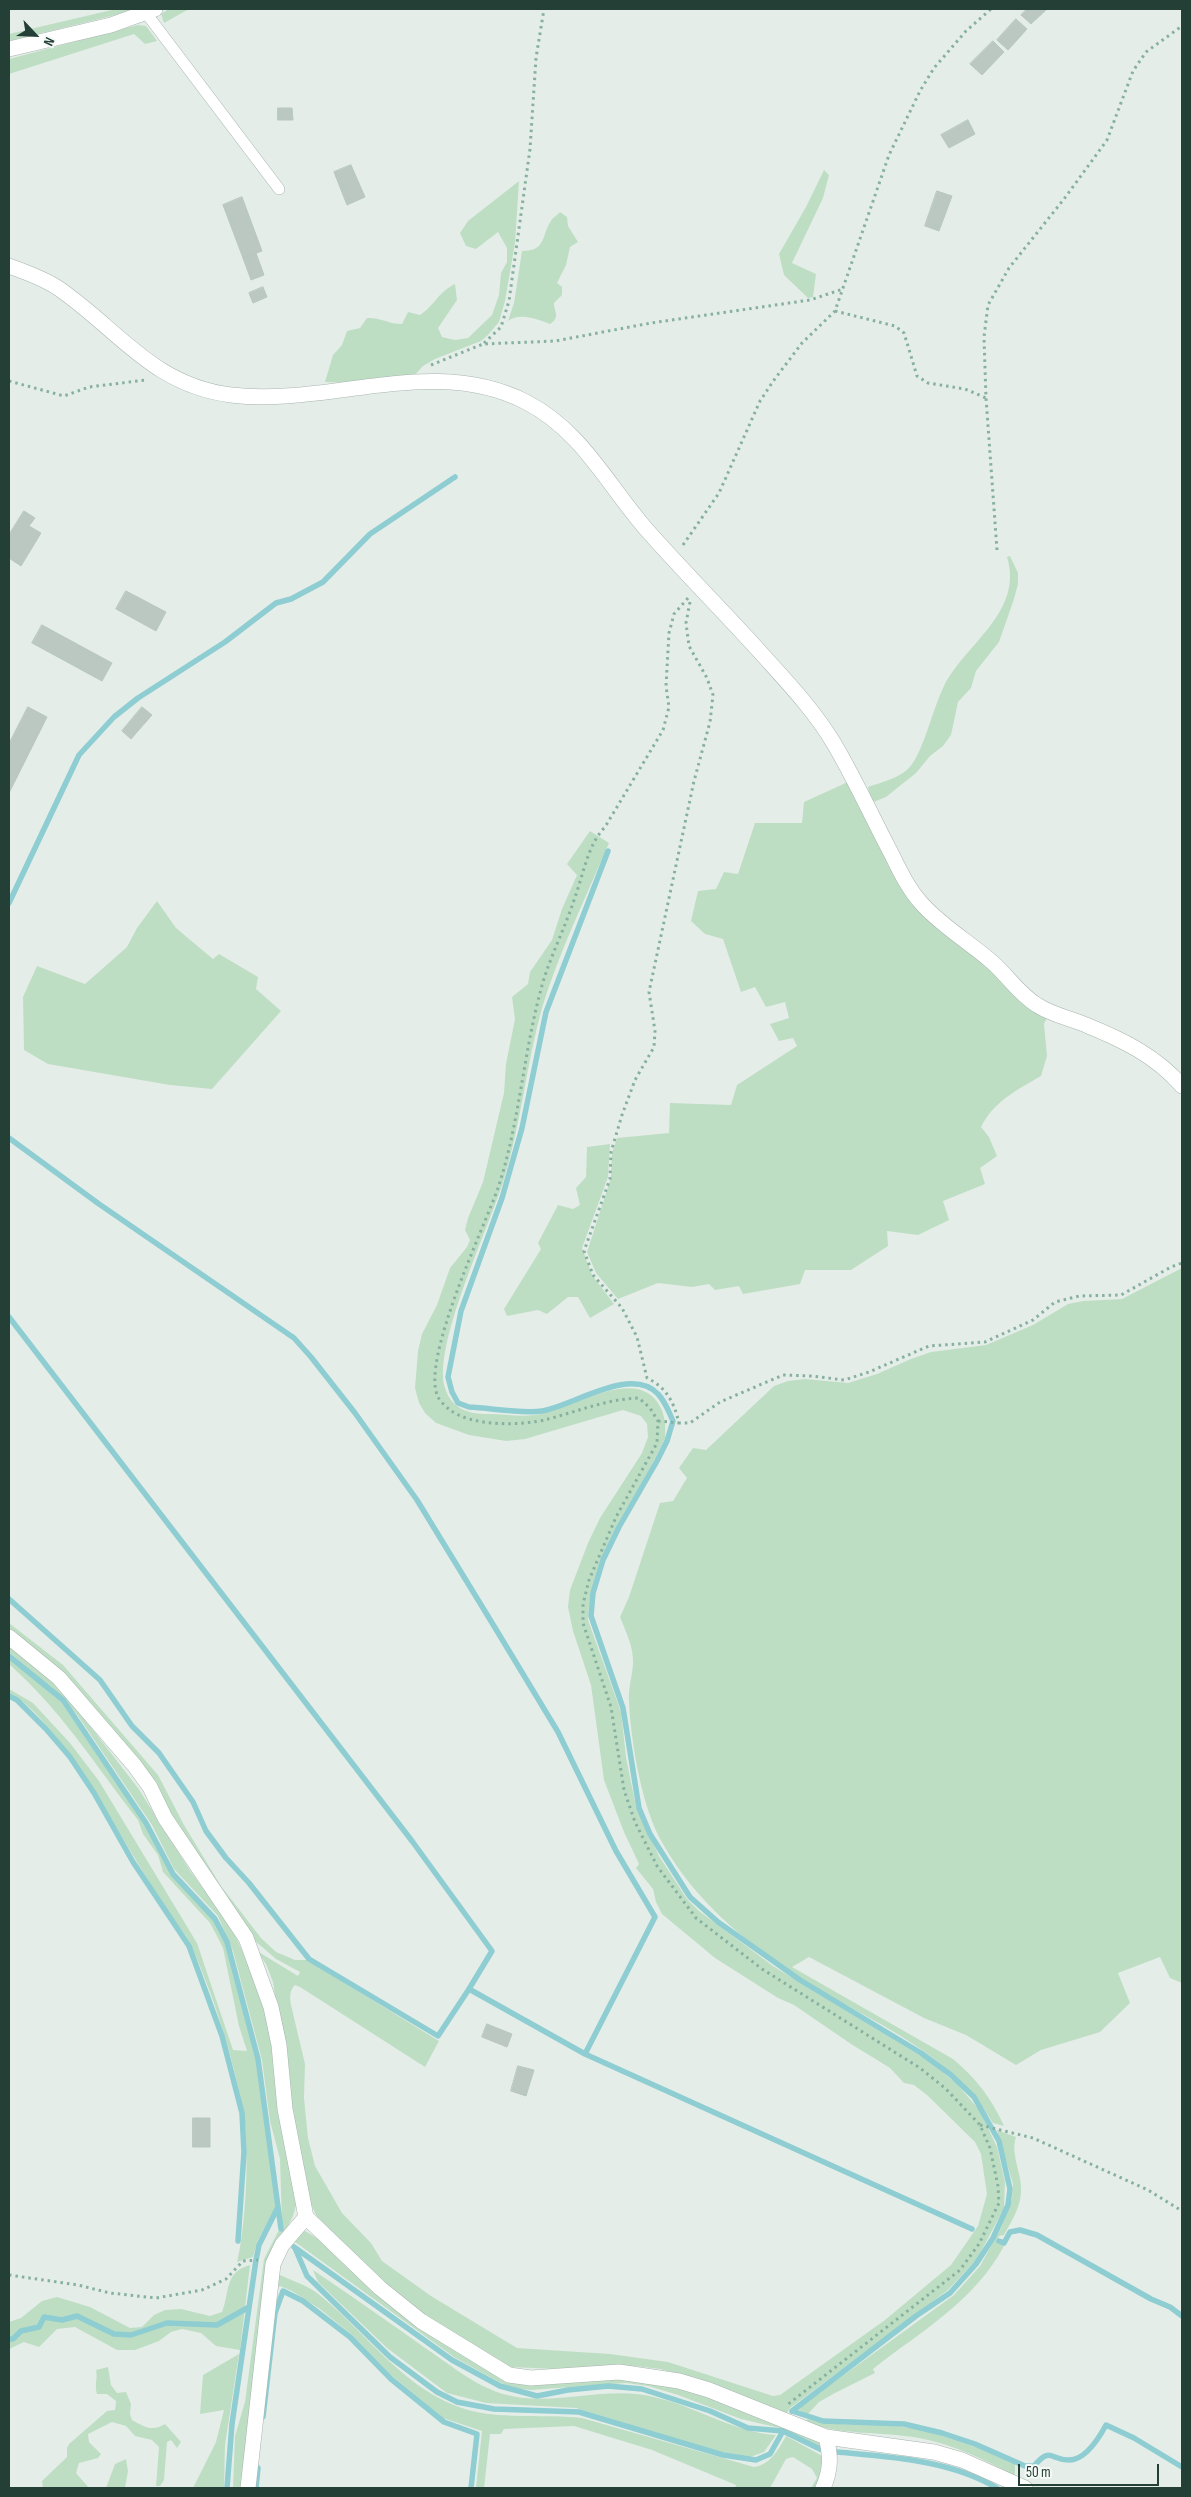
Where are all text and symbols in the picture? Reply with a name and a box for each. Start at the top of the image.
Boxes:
north arrow [10,10,60,60]
text: N [40,35,58,49]
scale bar [1021,2454,1162,2486]
text: 50 m [1026,2463,1051,2482]

